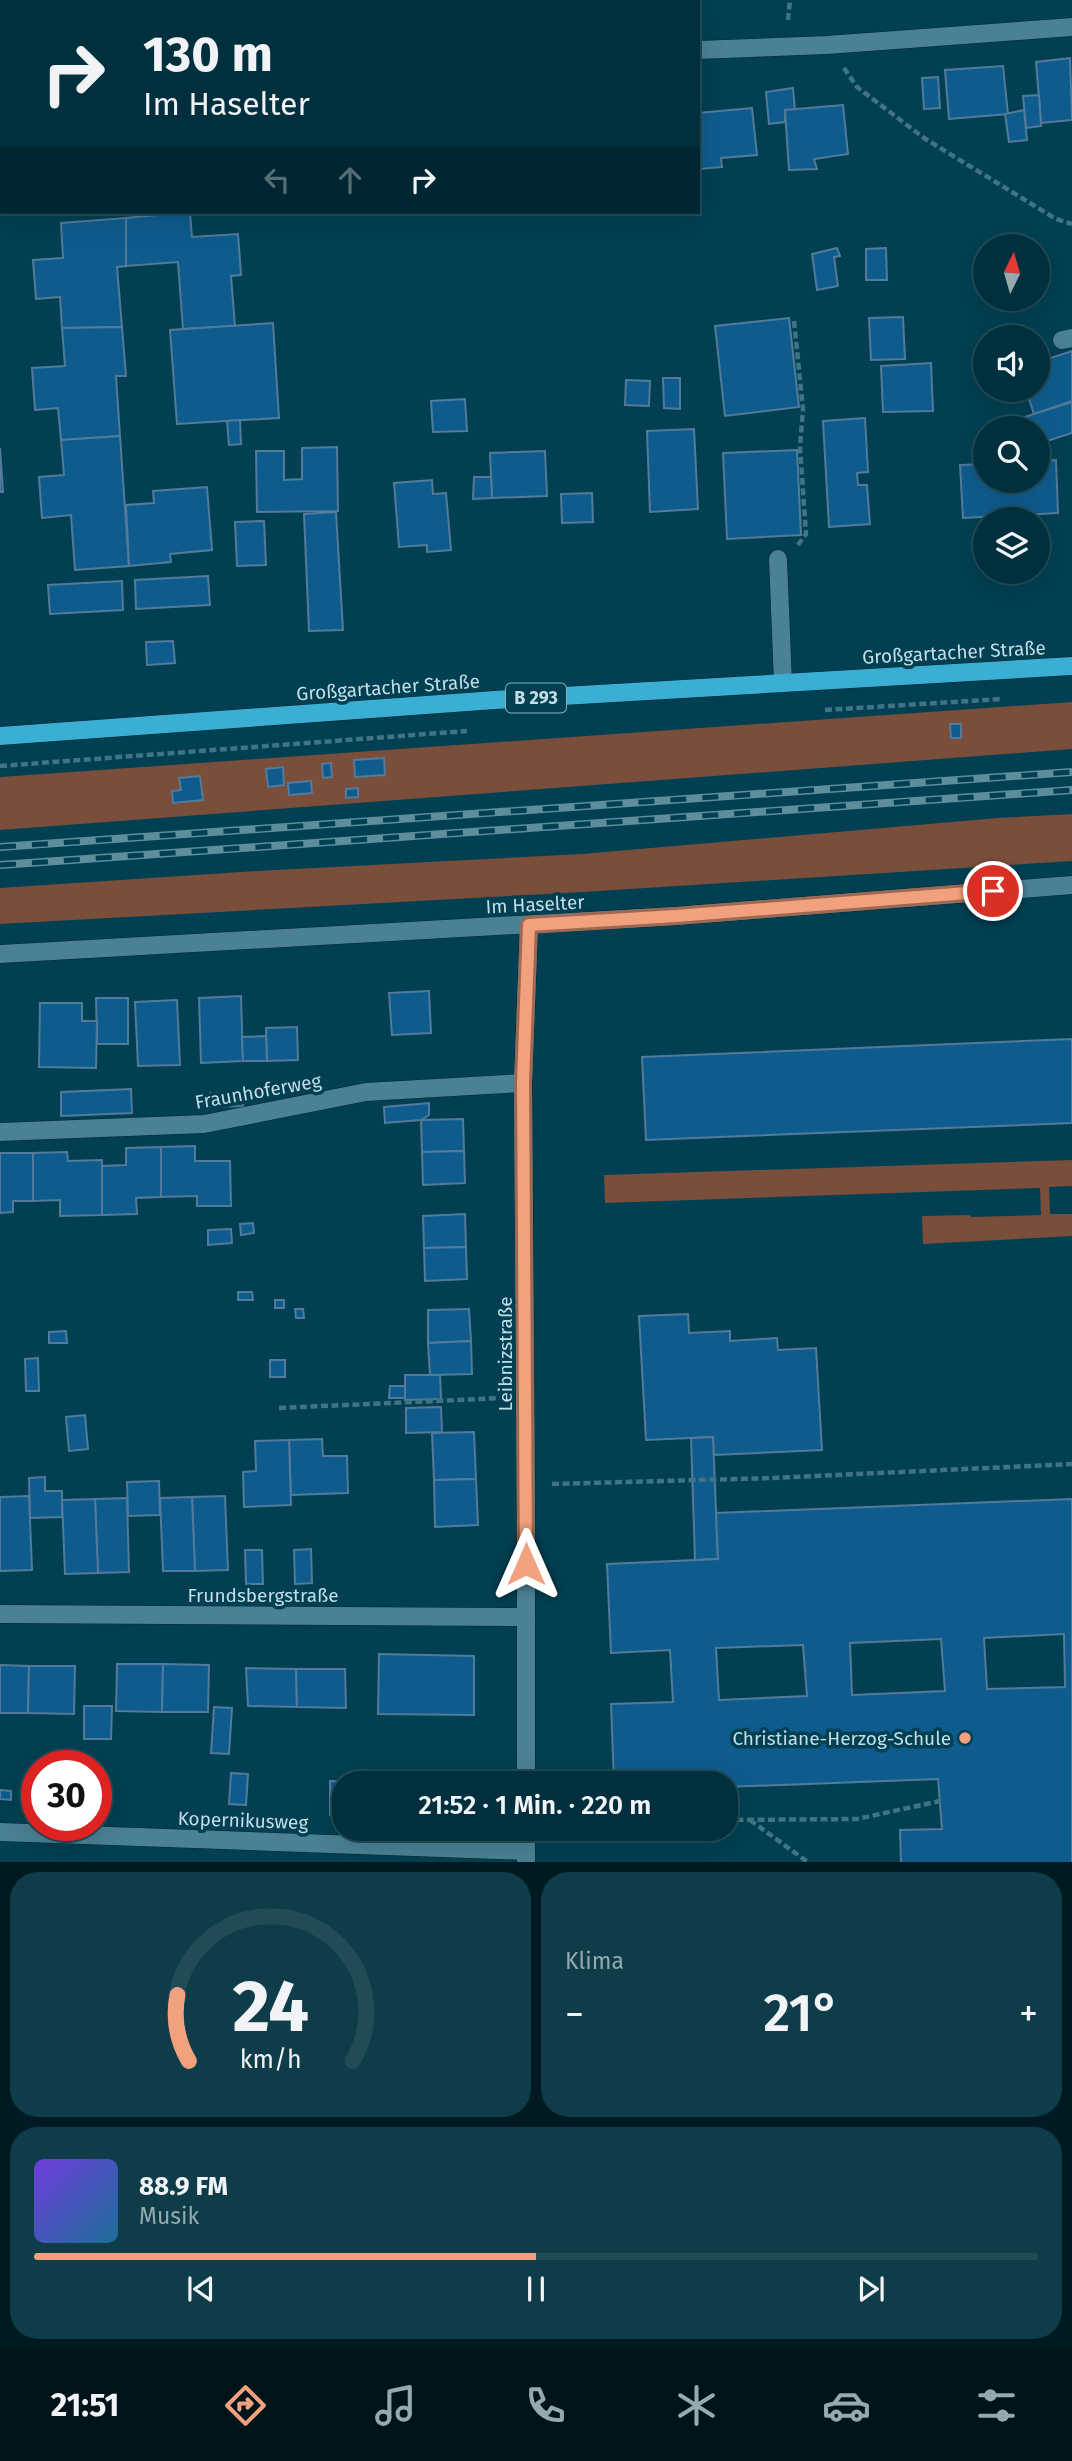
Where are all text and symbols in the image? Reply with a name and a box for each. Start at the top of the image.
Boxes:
text: 130 m [143,25,273,84]
icon: right [28,28,119,119]
text: Im Haselter [143,85,310,123]
icon: left [258,161,296,199]
icon: ahead [331,161,369,199]
icon: right [404,161,442,199]
north arrow [973,234,1050,312]
map controls [973,234,1050,584]
button: sound [973,325,1050,402]
button: search [973,416,1050,493]
button: layers [973,507,1050,584]
street label: Großgartacher Straße [862,636,1046,669]
street label: Großgartacher Straße [295,670,481,705]
road number: B 293 [506,684,566,712]
pin [963,861,1023,921]
icon: arrive [974,872,1012,910]
street label: Im Haselter [485,890,586,919]
street label: Fraunhoferweg [193,1069,323,1114]
street label: Leibnizstraße [494,1296,517,1412]
position arrow [489,1527,563,1601]
street label: Frundsbergstraße [187,1584,339,1607]
place label: Christiane-Herzog-Schule [732,1727,951,1750]
marker: Christiane-Herzog-Schule [957,1730,973,1746]
speed limit sign: 30 [21,1750,112,1841]
text: 21:52 · 1 Min. · 220 m [419,1790,651,1821]
street label: Kopernikusweg [177,1807,309,1834]
text: Klima [565,1947,624,1975]
text: 24 [232,1963,309,2050]
text: 21° [763,1982,840,2045]
text: − [565,1991,584,2037]
text: + [1019,1991,1038,2037]
text: km/h [240,2044,301,2074]
text: 88.9 FM [139,2171,228,2202]
text: Musik [139,2202,199,2230]
icon: previous [182,2270,220,2308]
icon: pause [517,2270,555,2308]
icon: next [852,2270,890,2308]
icon: directions [221,2381,270,2430]
icon: music [371,2381,420,2430]
icon: phone [521,2381,570,2430]
icon: climate [672,2381,721,2430]
icon: car [822,2381,871,2430]
icon: filters [972,2381,1021,2430]
text: 21:51 [51,2386,119,2424]

